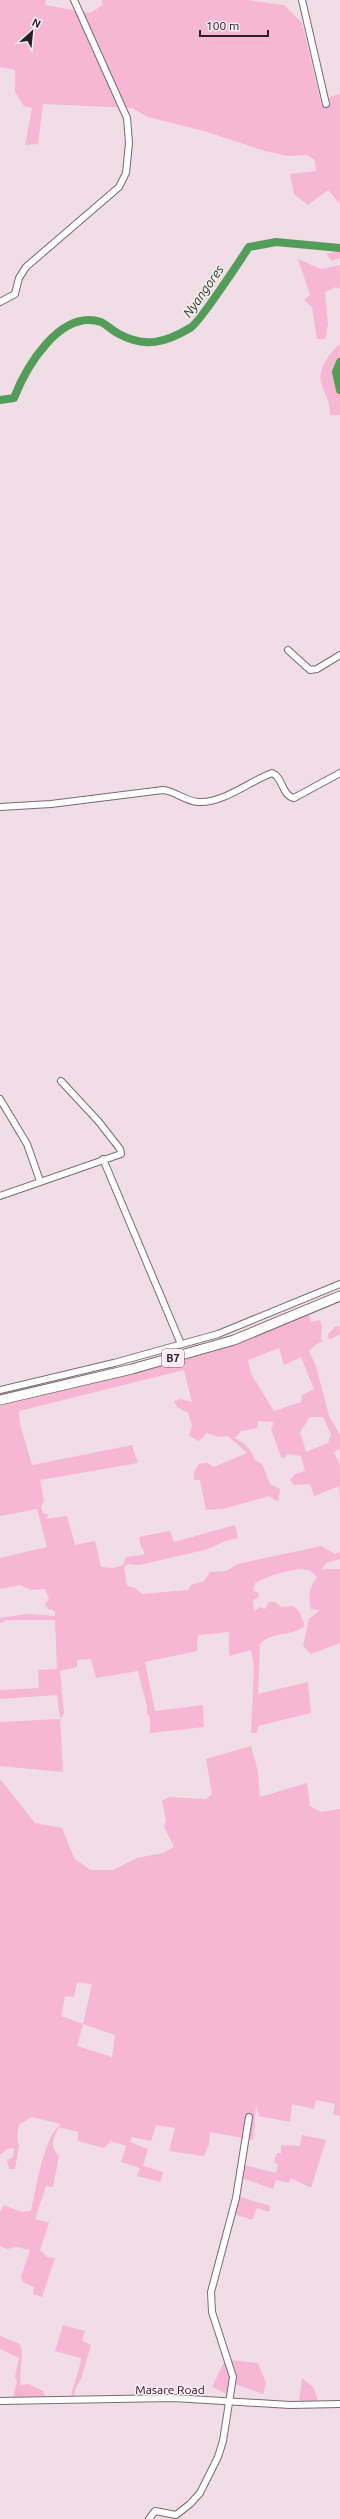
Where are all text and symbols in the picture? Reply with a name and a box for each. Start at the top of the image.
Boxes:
north arrow [12,12,52,52]
scale bar [200,12,268,38]
text: N [30,16,43,30]
text: 100 m [206,19,239,32]
water label: Nyangores [180,262,226,320]
road number: B7 [162,1349,184,1367]
street label: Masare Road [135,2383,205,2396]

